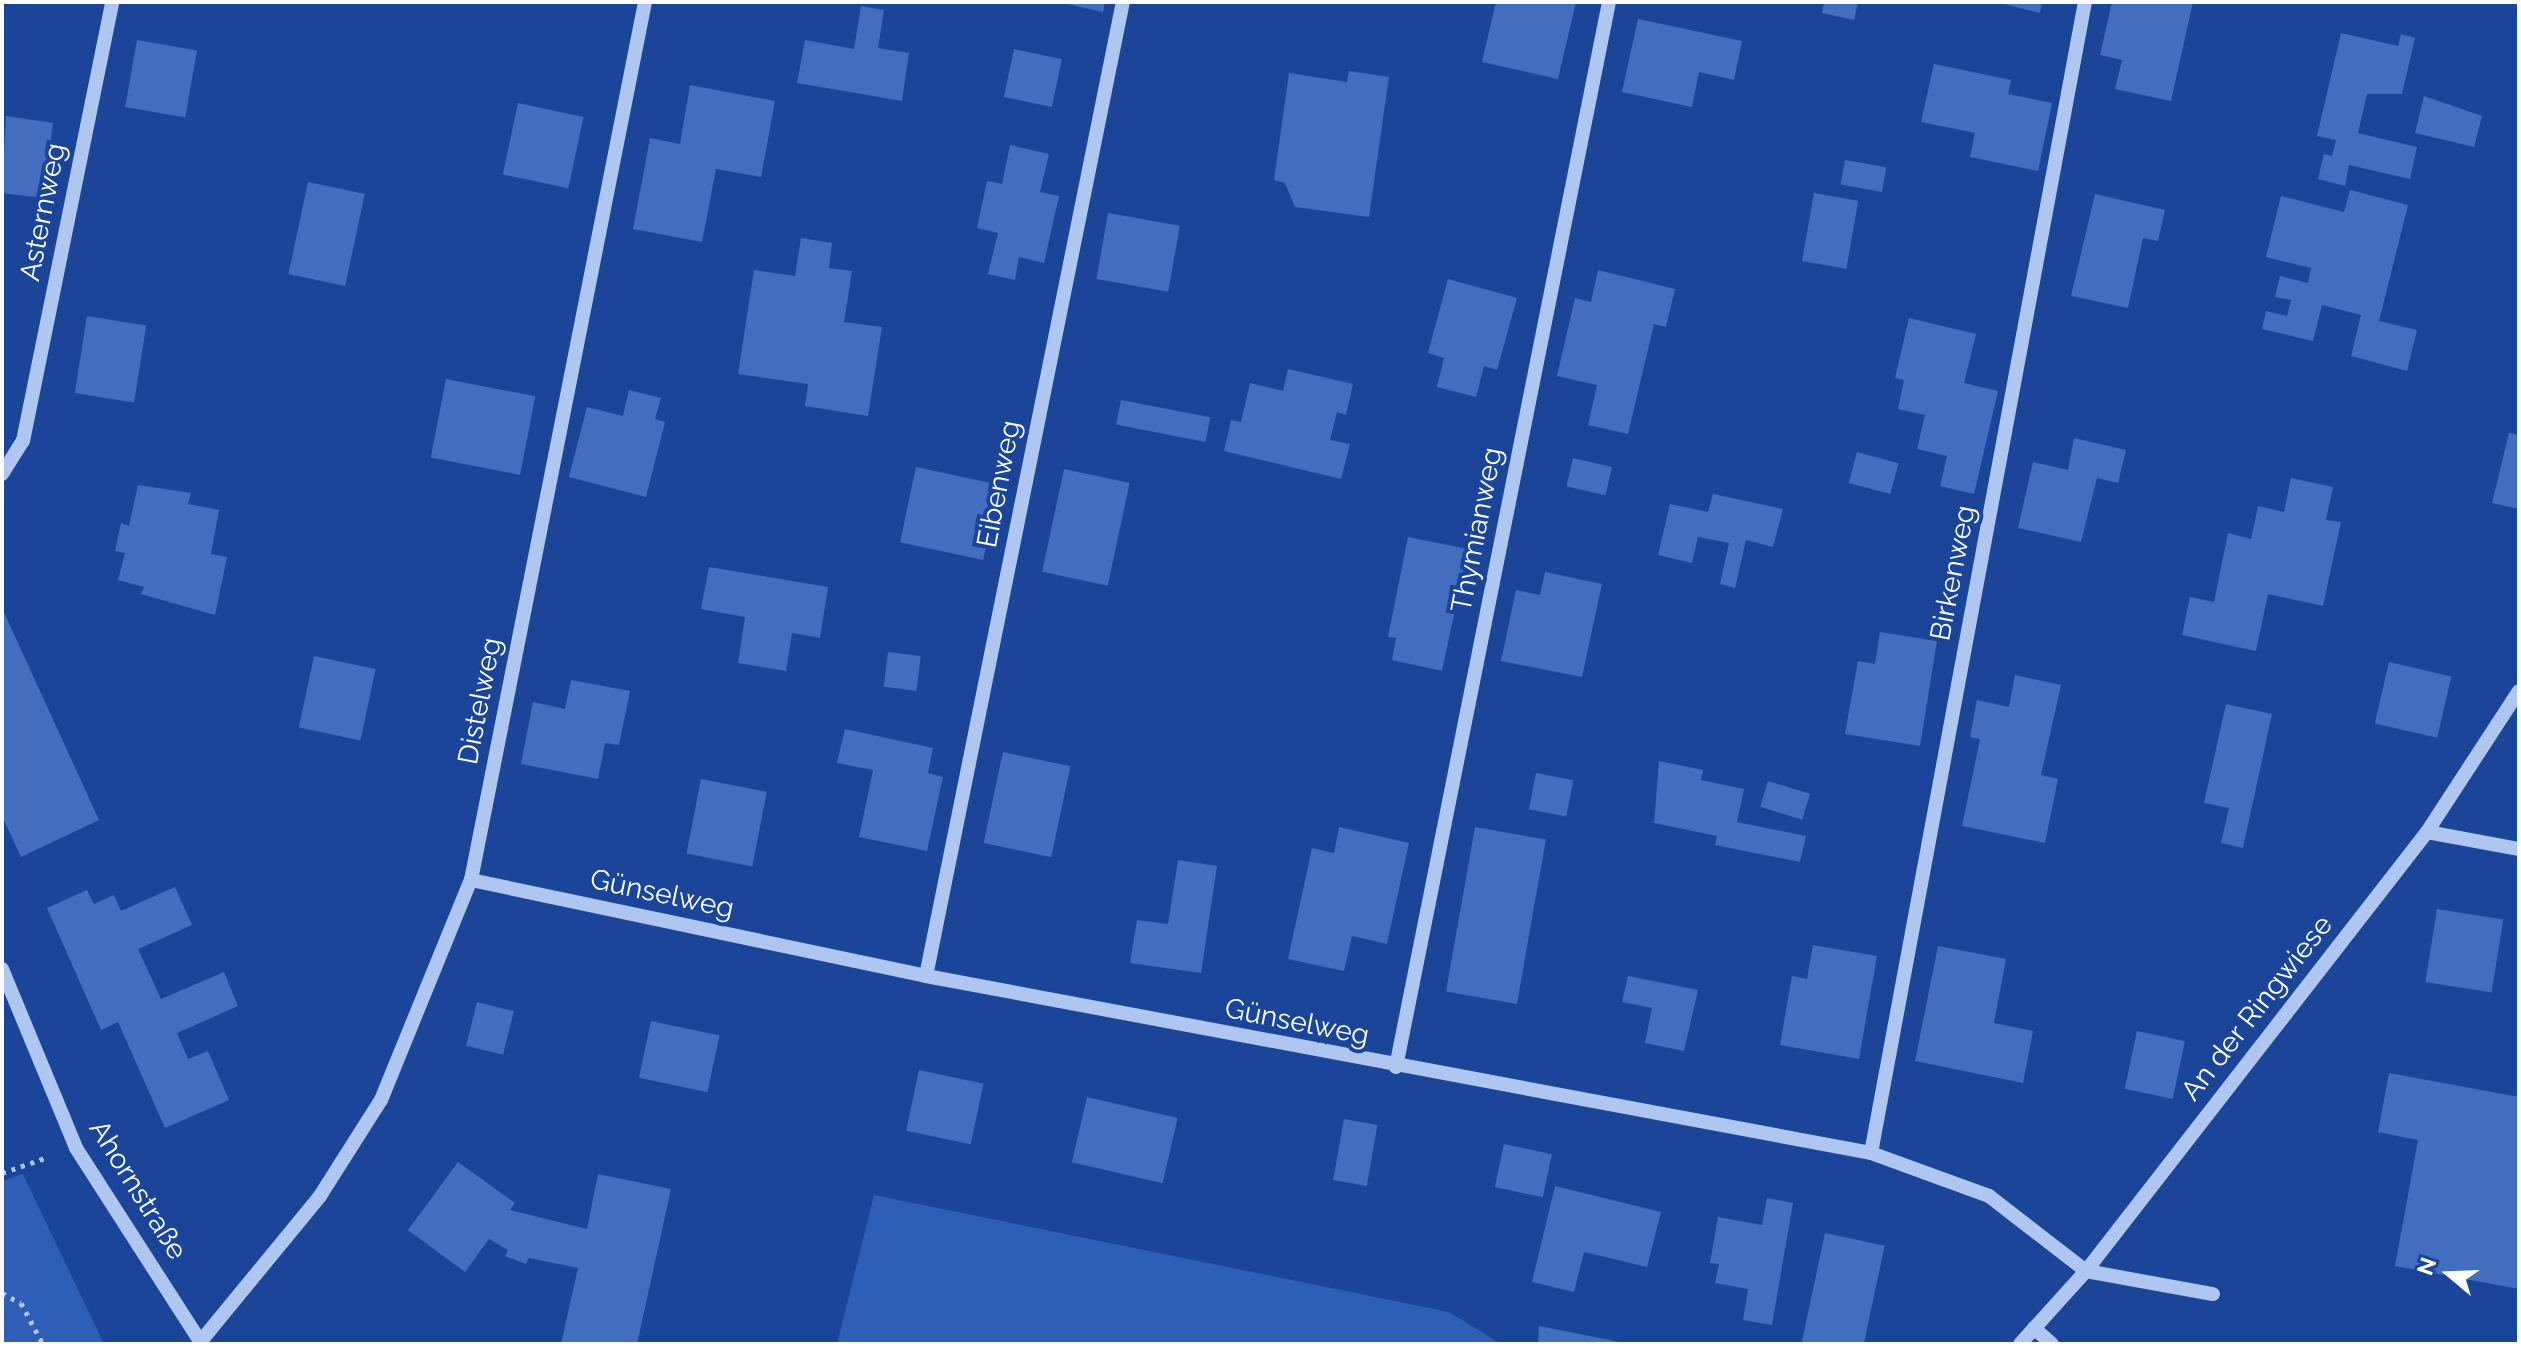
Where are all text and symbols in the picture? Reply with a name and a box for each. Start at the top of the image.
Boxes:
street label: Asternweg [13,140,73,284]
street label: Eibenweg [970,418,1028,550]
street label: Thymianweg [1445,445,1509,615]
street label: Birkenweg [1923,502,1983,644]
street label: Distelweg [451,635,509,767]
street label: Günselweg [587,862,737,926]
street label: An der Ringwiese [2174,908,2340,1108]
street label: Günselweg [1222,992,1372,1052]
street label: Ahornstraße [82,1114,194,1266]
north arrow [2409,1234,2489,1314]
text: N [2411,1254,2441,1278]

